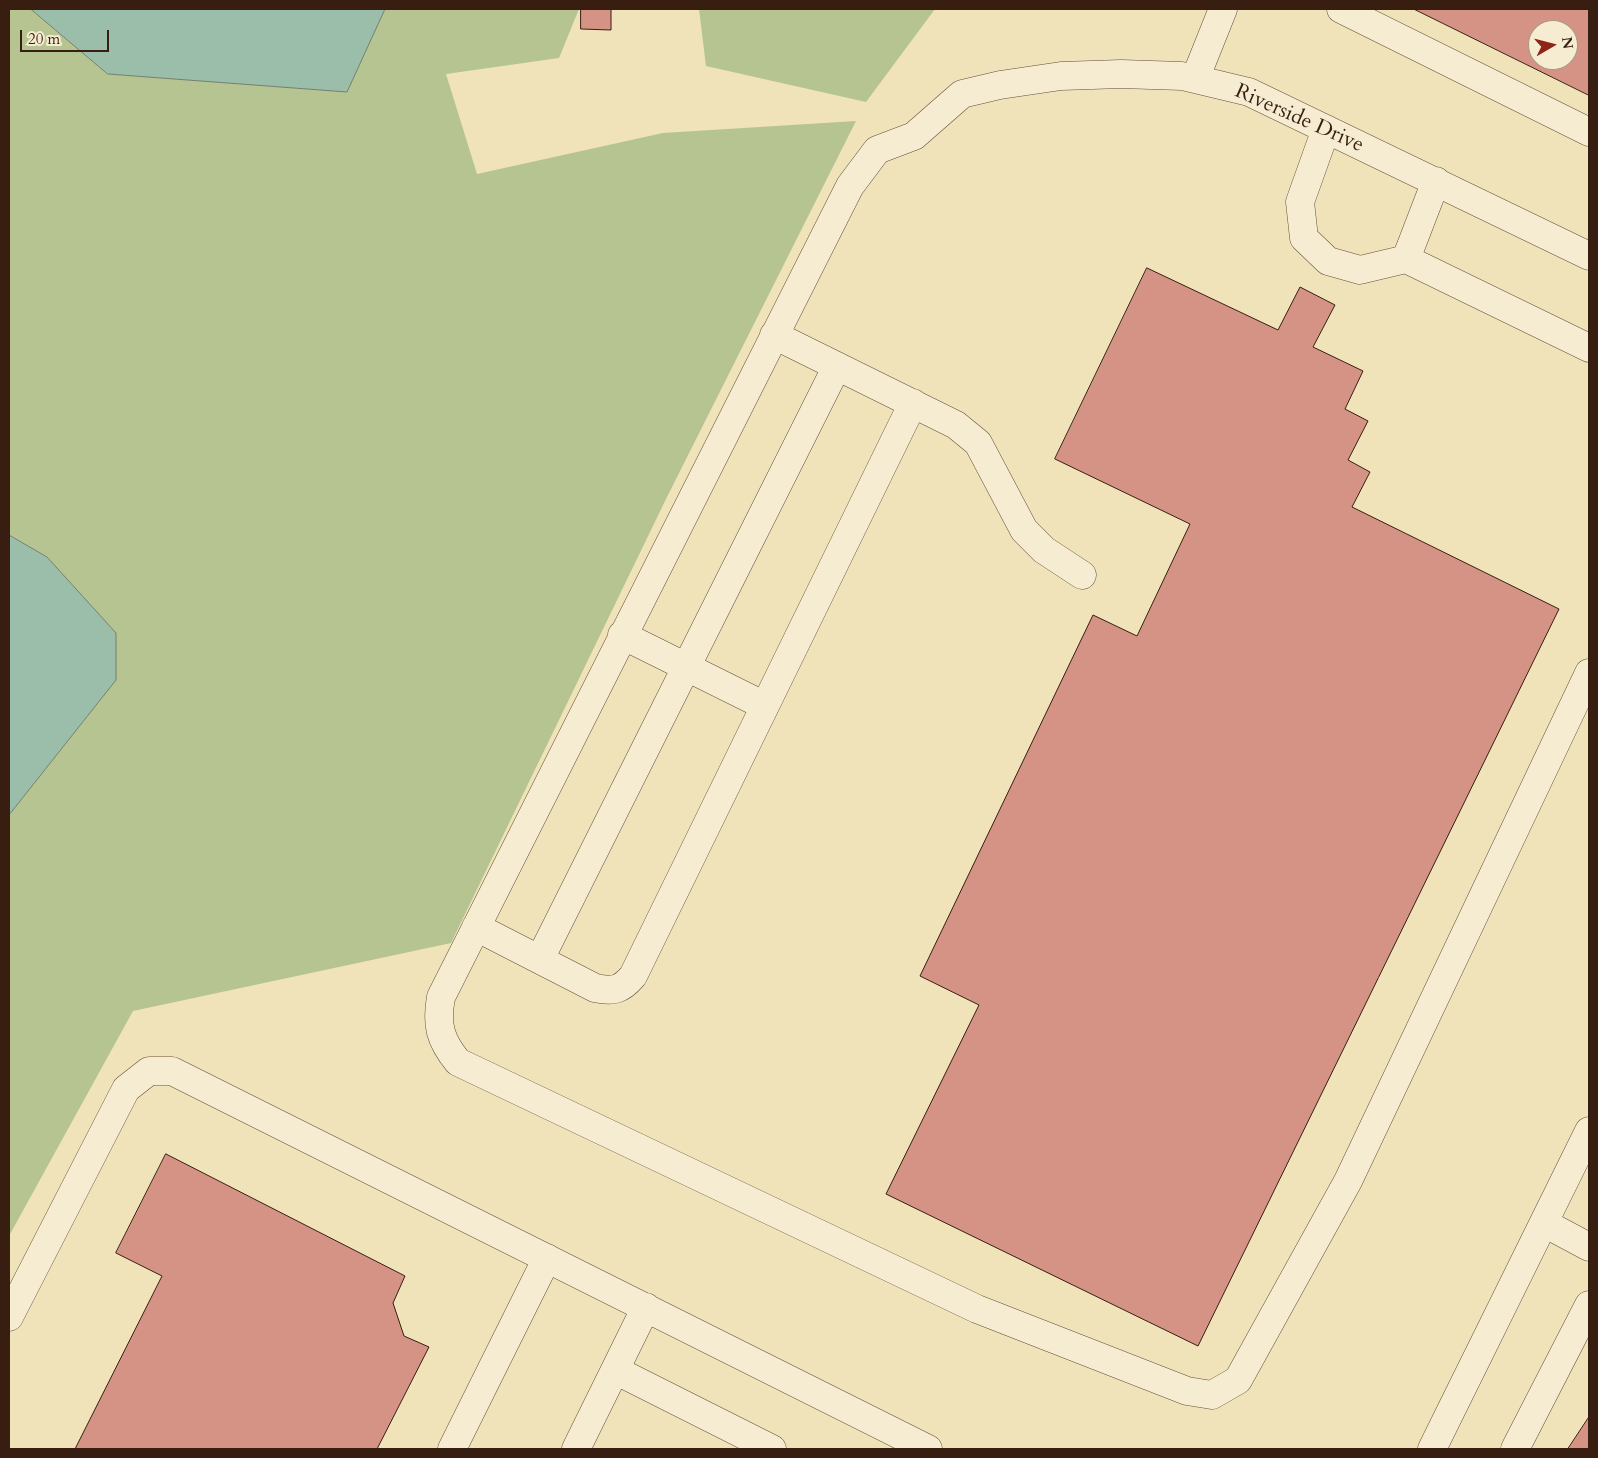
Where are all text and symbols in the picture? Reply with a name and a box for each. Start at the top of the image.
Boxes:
scale bar [22,20,111,52]
north arrow [1528,20,1578,70]
text: 20 m [28,29,60,49]
text: N [1557,36,1578,50]
street label: Riverside Drive [1231,79,1367,159]

